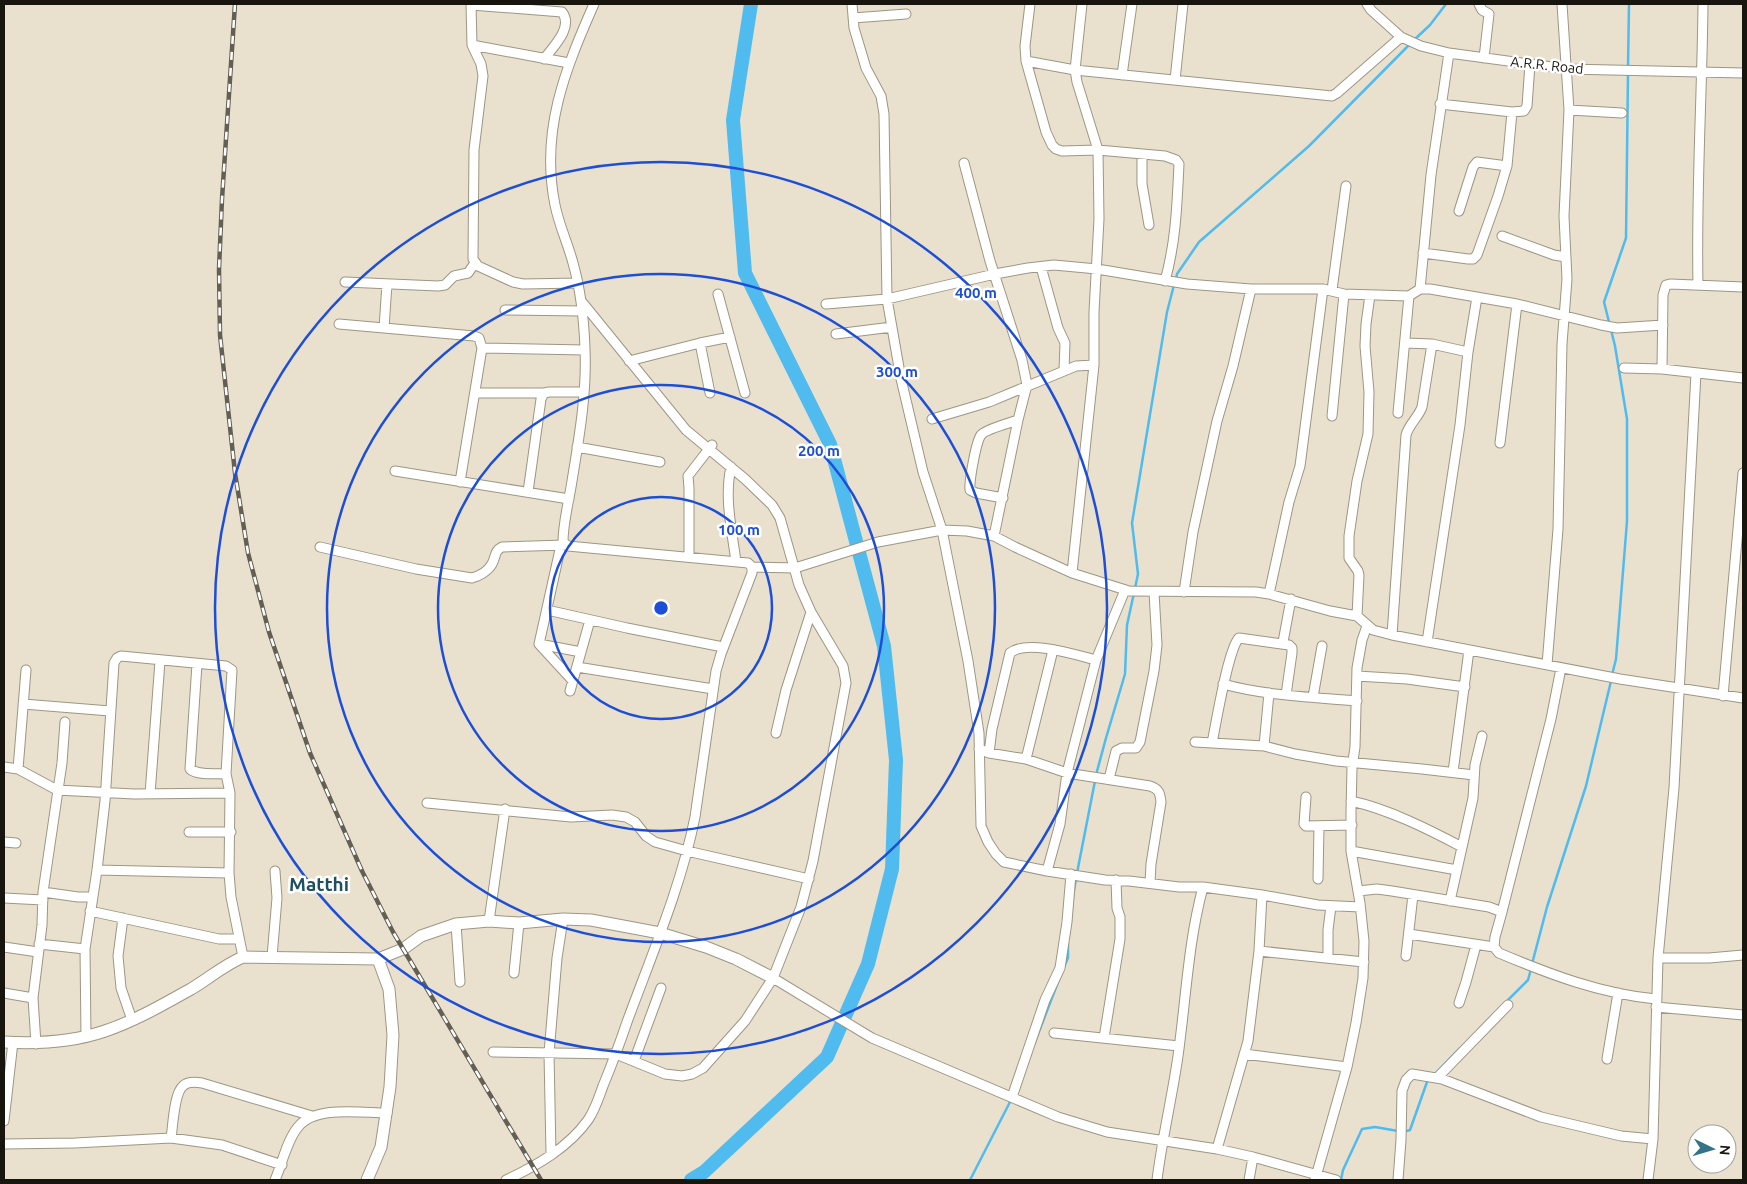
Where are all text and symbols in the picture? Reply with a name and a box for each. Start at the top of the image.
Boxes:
street label: A.R.R. Road [1510,53,1584,77]
text: 400 m [955,284,997,301]
text: 300 m [876,363,918,380]
text: 200 m [798,442,840,459]
text: 100 m [718,521,760,538]
centre of rings [652,599,670,617]
district label: Matthi [289,873,349,895]
north arrow [1687,1124,1737,1174]
text: N [1717,1144,1733,1156]

